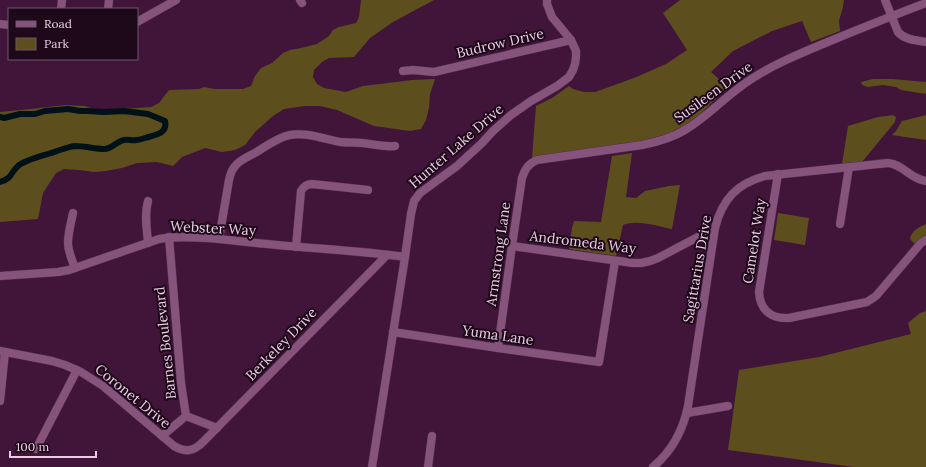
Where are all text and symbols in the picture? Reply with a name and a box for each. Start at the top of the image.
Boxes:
legend [8,8,138,60]
text: Road [44,16,72,31]
street label: Budrow Drive [454,24,546,62]
text: Park [44,36,70,51]
street label: Susileen Drive [670,57,756,127]
street label: Hunter Lake Drive [405,100,507,192]
street label: Camelot Way [738,196,770,285]
street label: Armstrong Lane [482,200,514,308]
street label: Sagittarius Drive [679,213,715,324]
street label: Webster Way [169,217,257,239]
street label: Andromeda Way [528,226,638,258]
street label: Barnes Boulevard [150,286,180,400]
street label: Berkeley Drive [242,303,321,384]
street label: Yuma Lane [460,321,535,349]
street label: Coronet Drive [91,360,175,432]
scale bar [10,433,96,459]
text: 100 m [16,439,49,454]

